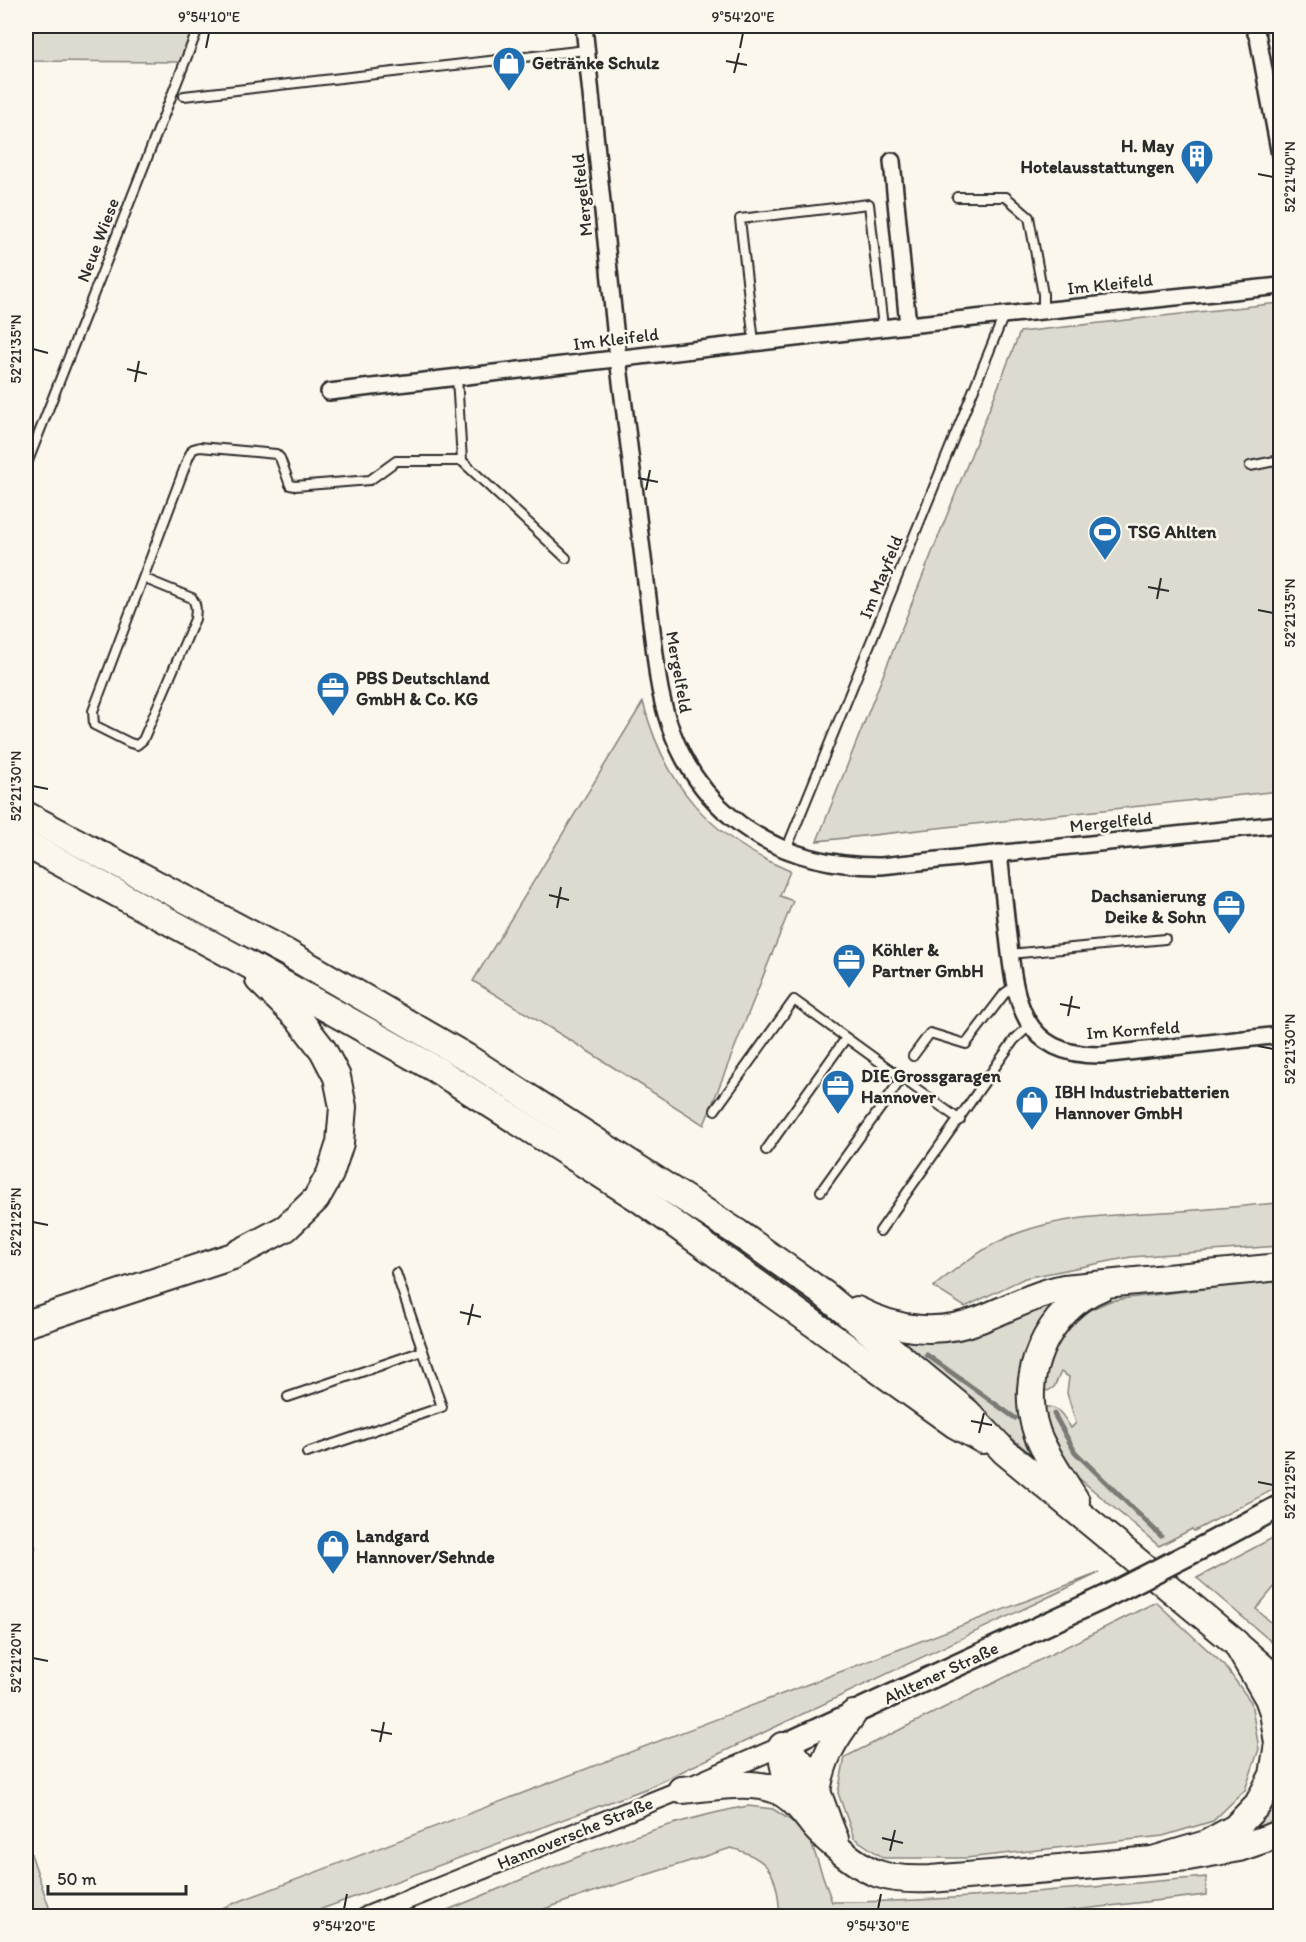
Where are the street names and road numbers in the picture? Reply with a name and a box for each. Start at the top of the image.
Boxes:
street label: Mergelfeld [567,152,597,237]
street label: Neue Wiese [72,195,124,285]
street label: Im Kleifeld [1066,269,1154,299]
street label: Im Kleifeld [572,323,660,355]
street label: Im Mayfeld [854,532,908,622]
street label: Mergelfeld [661,629,697,715]
street label: Mergelfeld [1069,807,1154,837]
street label: Im Kornfeld [1085,1016,1181,1044]
street label: Ahltener Straße [880,1637,1002,1709]
street label: Hannoversche Straße [494,1792,656,1874]

